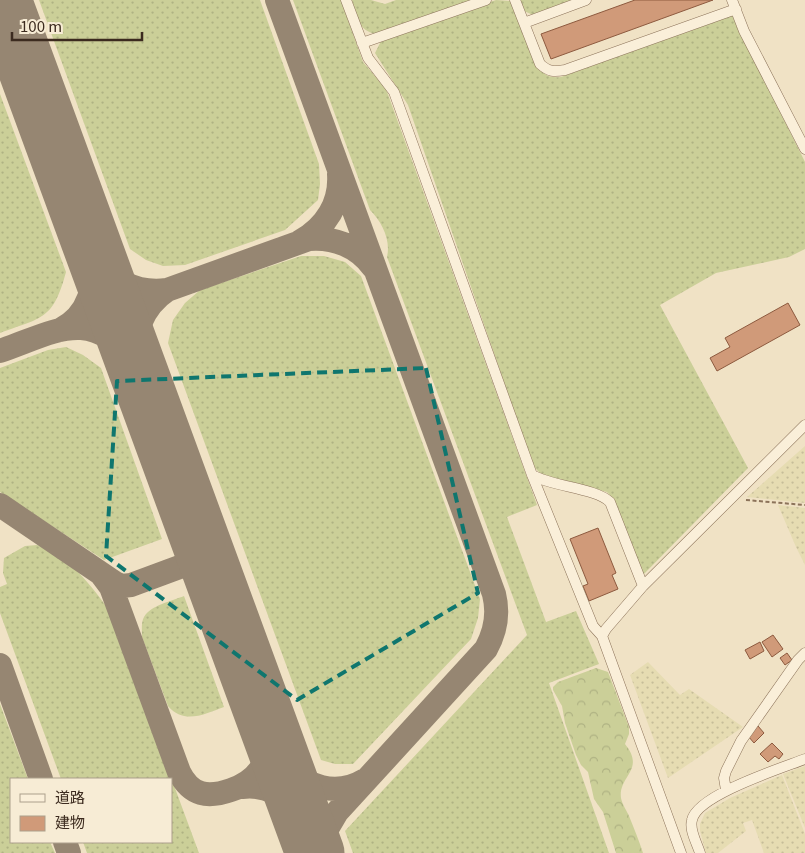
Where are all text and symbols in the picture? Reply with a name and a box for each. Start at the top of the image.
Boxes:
scale bar [12,10,142,42]
text: 100 m [20,15,62,36]
legend [10,778,172,843]
text: 道路 [55,786,85,807]
text: 建物 [55,811,85,832]

